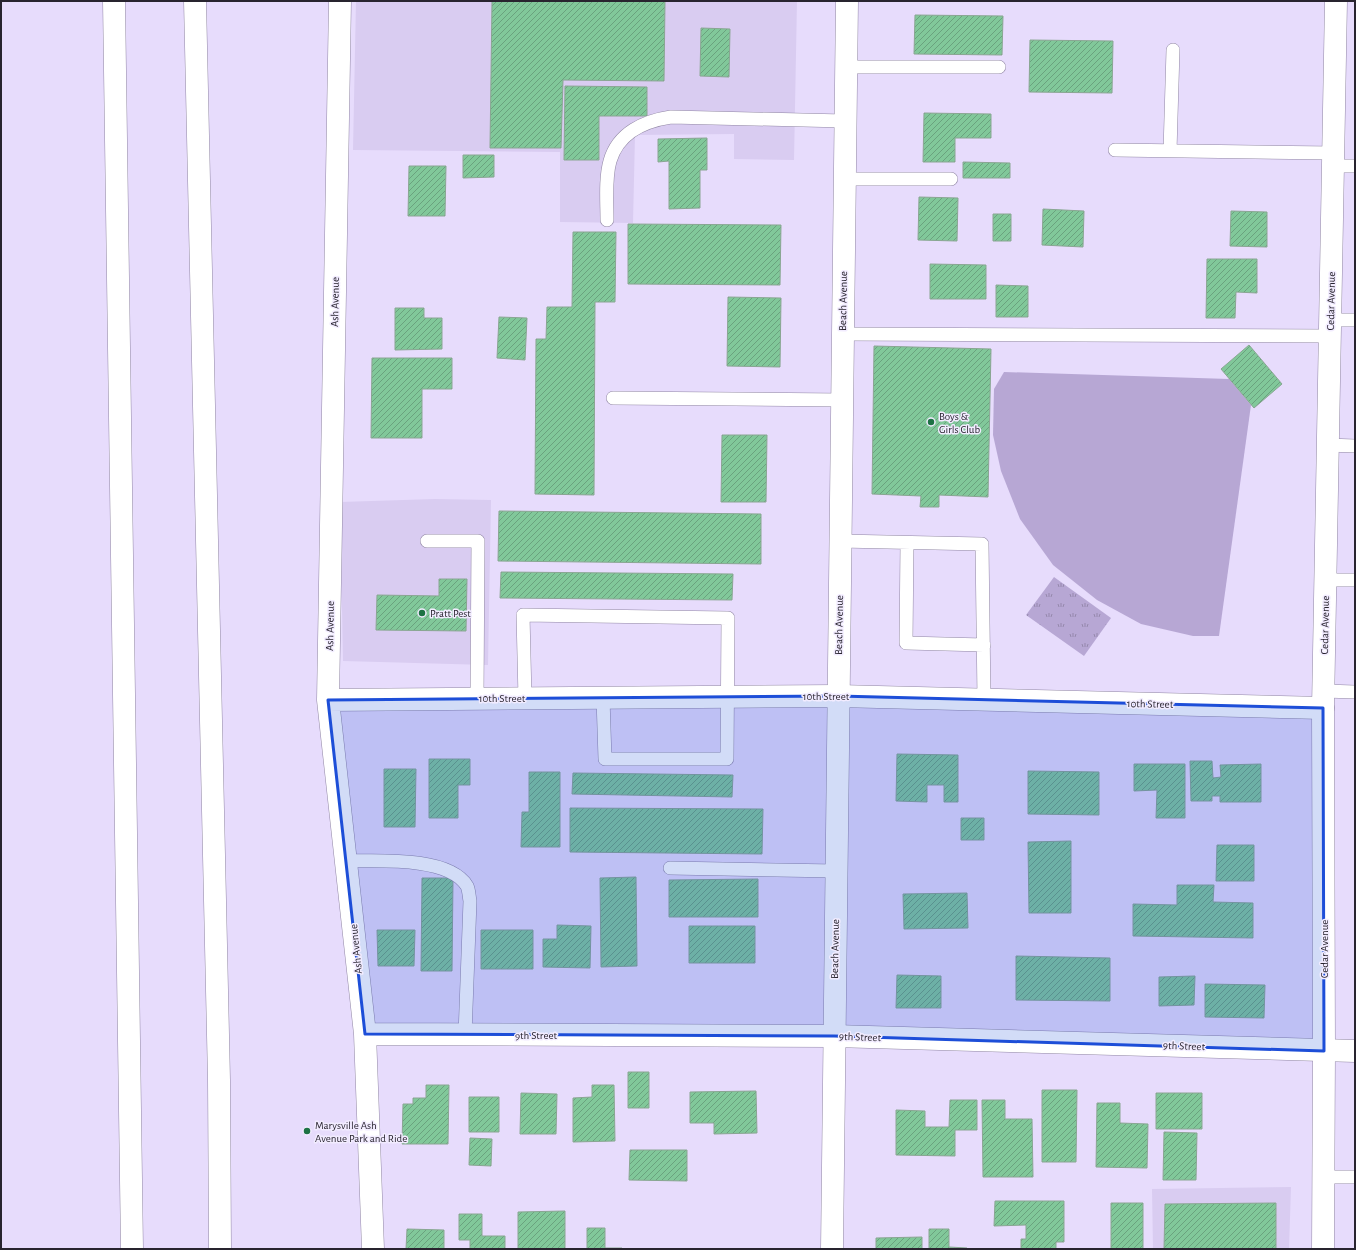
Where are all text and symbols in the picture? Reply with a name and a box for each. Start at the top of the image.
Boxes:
street label: Beach Avenue [837,271,849,331]
street label: Cedar Avenue [1325,272,1337,330]
street label: Ash Avenue [329,277,341,327]
place label: Boys & Girls Club [939,411,980,435]
marker: Boys & Girls Club [926,417,936,427]
street label: Beach Avenue [833,595,845,655]
street label: Cedar Avenue [1319,596,1331,654]
street label: Ash Avenue [324,601,336,651]
marker: Pratt Pest [417,608,427,618]
place label: Pratt Pest [430,608,471,619]
street label: 10th Street [803,691,850,702]
street label: 10th Street [479,693,526,704]
street label: 10th Street [1127,698,1174,710]
street label: Beach Avenue [829,919,841,979]
street label: Cedar Avenue [1319,920,1330,978]
street label: Ash Avenue [348,924,364,974]
street label: 9th Street [515,1030,558,1041]
street label: 9th Street [839,1031,882,1043]
street label: 9th Street [1163,1040,1206,1052]
place label: Marysville Ash Avenue Park and Ride [315,1120,407,1144]
marker: Marysville Ash Avenue Park and Ride [302,1126,312,1136]

